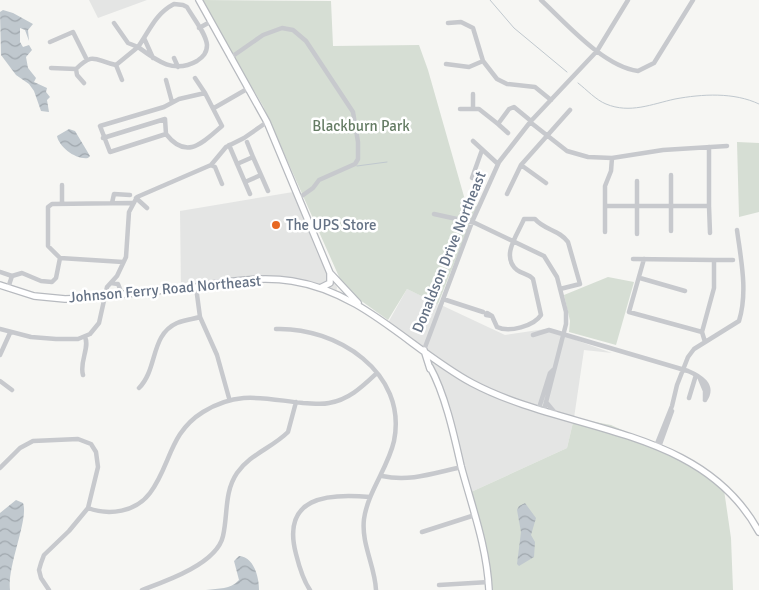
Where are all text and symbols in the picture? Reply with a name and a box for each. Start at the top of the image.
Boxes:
park label: Blackburn Park [312,117,410,135]
street label: Donaldson Drive Northeast [408,169,490,335]
place label: The UPS Store [286,216,377,234]
marker: The UPS Store [270,219,282,231]
street label: Johnson Ferry Road Northeast [68,272,262,306]

